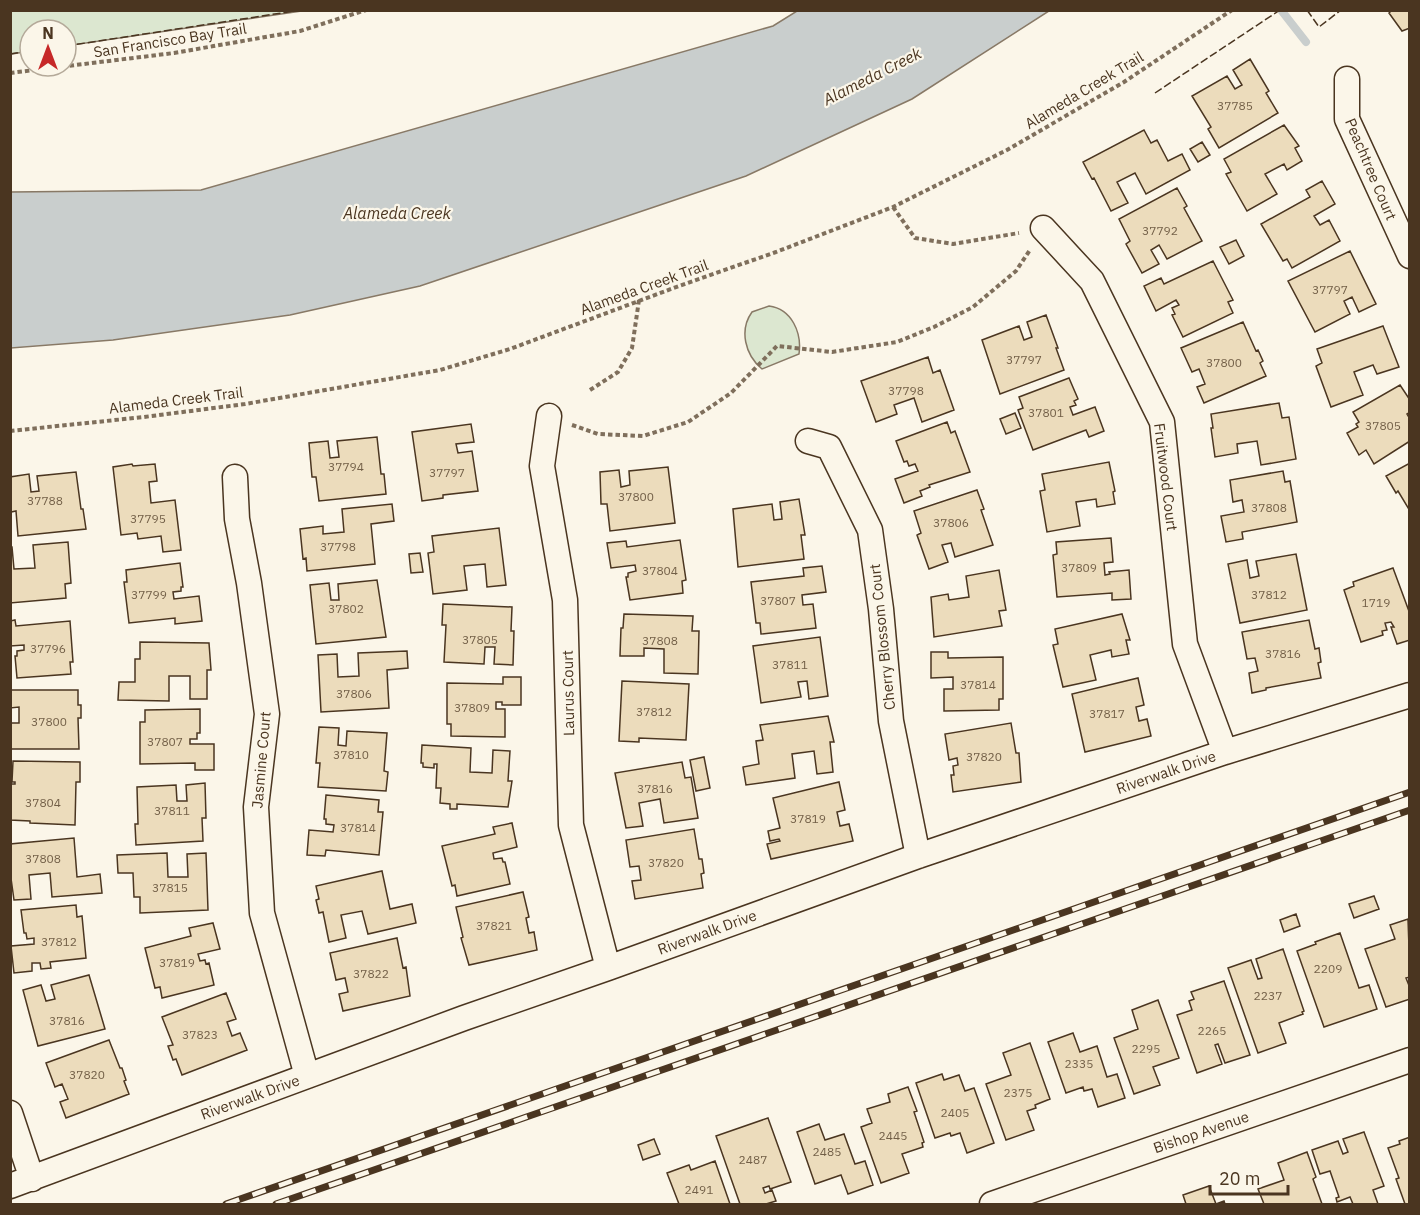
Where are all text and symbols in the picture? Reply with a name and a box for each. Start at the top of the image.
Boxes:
north arrow [18,18,78,78]
street label: San Francisco Bay Trail [92,19,248,61]
text: N [42,23,54,43]
water label: Alameda Creek [819,42,925,110]
street label: Alameda Creek Trail [1021,47,1147,133]
house number: 37785 [1217,98,1253,113]
street label: Peachtree Court [1341,115,1401,223]
water label: Alameda Creek [342,203,452,223]
house number: 37792 [1142,223,1178,238]
street label: Alameda Creek Trail [577,255,711,319]
house number: 37797 [1312,282,1348,297]
house number: 37797 [1006,352,1042,367]
house number: 37800 [1206,355,1242,370]
street label: Alameda Creek Trail [108,382,244,418]
house number: 37798 [888,383,924,398]
house number: 37801 [1028,405,1064,420]
house number: 37805 [1365,418,1401,433]
street label: Fruitwood Court [1150,422,1182,532]
house number: 37794 [328,459,364,474]
house number: 37797 [429,465,465,480]
house number: 37800 [618,489,654,504]
house number: 37788 [27,493,63,508]
house number: 37808 [1251,500,1287,515]
house number: 37795 [130,511,166,526]
house number: 37806 [933,515,969,530]
house number: 37798 [320,539,356,554]
house number: 37809 [1061,560,1097,575]
house number: 37804 [642,563,678,578]
street label: Cherry Blossom Court [865,563,899,711]
house number: 37799 [131,587,167,602]
house number: 37812 [1251,587,1287,602]
house number: 37807 [760,593,796,608]
house number: 1719 [1362,595,1390,610]
house number: 37802 [328,601,364,616]
house number: 37805 [462,632,498,647]
house number: 37808 [642,633,678,648]
house number: 37796 [30,641,66,656]
house number: 37816 [1265,646,1301,661]
street label: Laurus Court [558,650,578,736]
house number: 37811 [772,657,808,672]
house number: 37814 [960,677,996,692]
house number: 37806 [336,686,372,701]
house number: 37809 [454,700,490,715]
house number: 37812 [636,704,672,719]
house number: 37817 [1089,706,1125,721]
street label: Jasmine Court [247,711,275,809]
house number: 37800 [31,714,67,729]
house number: 37807 [147,734,183,749]
street label: Riverwalk Drive [1114,746,1218,798]
house number: 37810 [333,747,369,762]
house number: 37820 [966,749,1002,764]
house number: 37816 [637,781,673,796]
house number: 37804 [25,795,61,810]
house number: 37811 [154,803,190,818]
house number: 37819 [790,811,826,826]
house number: 37814 [340,820,376,835]
house number: 37808 [25,851,61,866]
house number: 37820 [648,855,684,870]
house number: 37815 [152,880,188,895]
street label: Riverwalk Drive [655,905,759,959]
house number: 37821 [476,918,512,933]
house number: 37812 [41,934,77,949]
house number: 37819 [159,955,195,970]
house number: 2209 [1314,961,1342,976]
house number: 37822 [353,966,389,981]
house number: 2237 [1254,988,1282,1003]
house number: 37816 [49,1013,85,1028]
house number: 2265 [1198,1023,1226,1038]
house number: 37823 [182,1027,218,1042]
house number: 2295 [1132,1041,1160,1056]
house number: 2335 [1065,1056,1093,1071]
house number: 37820 [69,1067,105,1082]
street label: Riverwalk Drive [198,1070,302,1124]
house number: 2375 [1004,1085,1032,1100]
house number: 2405 [941,1105,969,1120]
street label: Bishop Avenue [1151,1107,1251,1157]
house number: 2445 [879,1128,907,1143]
house number: 2485 [813,1144,841,1159]
house number: 2487 [739,1152,767,1167]
scale bar [1210,1158,1288,1196]
text: 20 m [1219,1167,1261,1190]
house number: 2491 [685,1182,713,1197]

